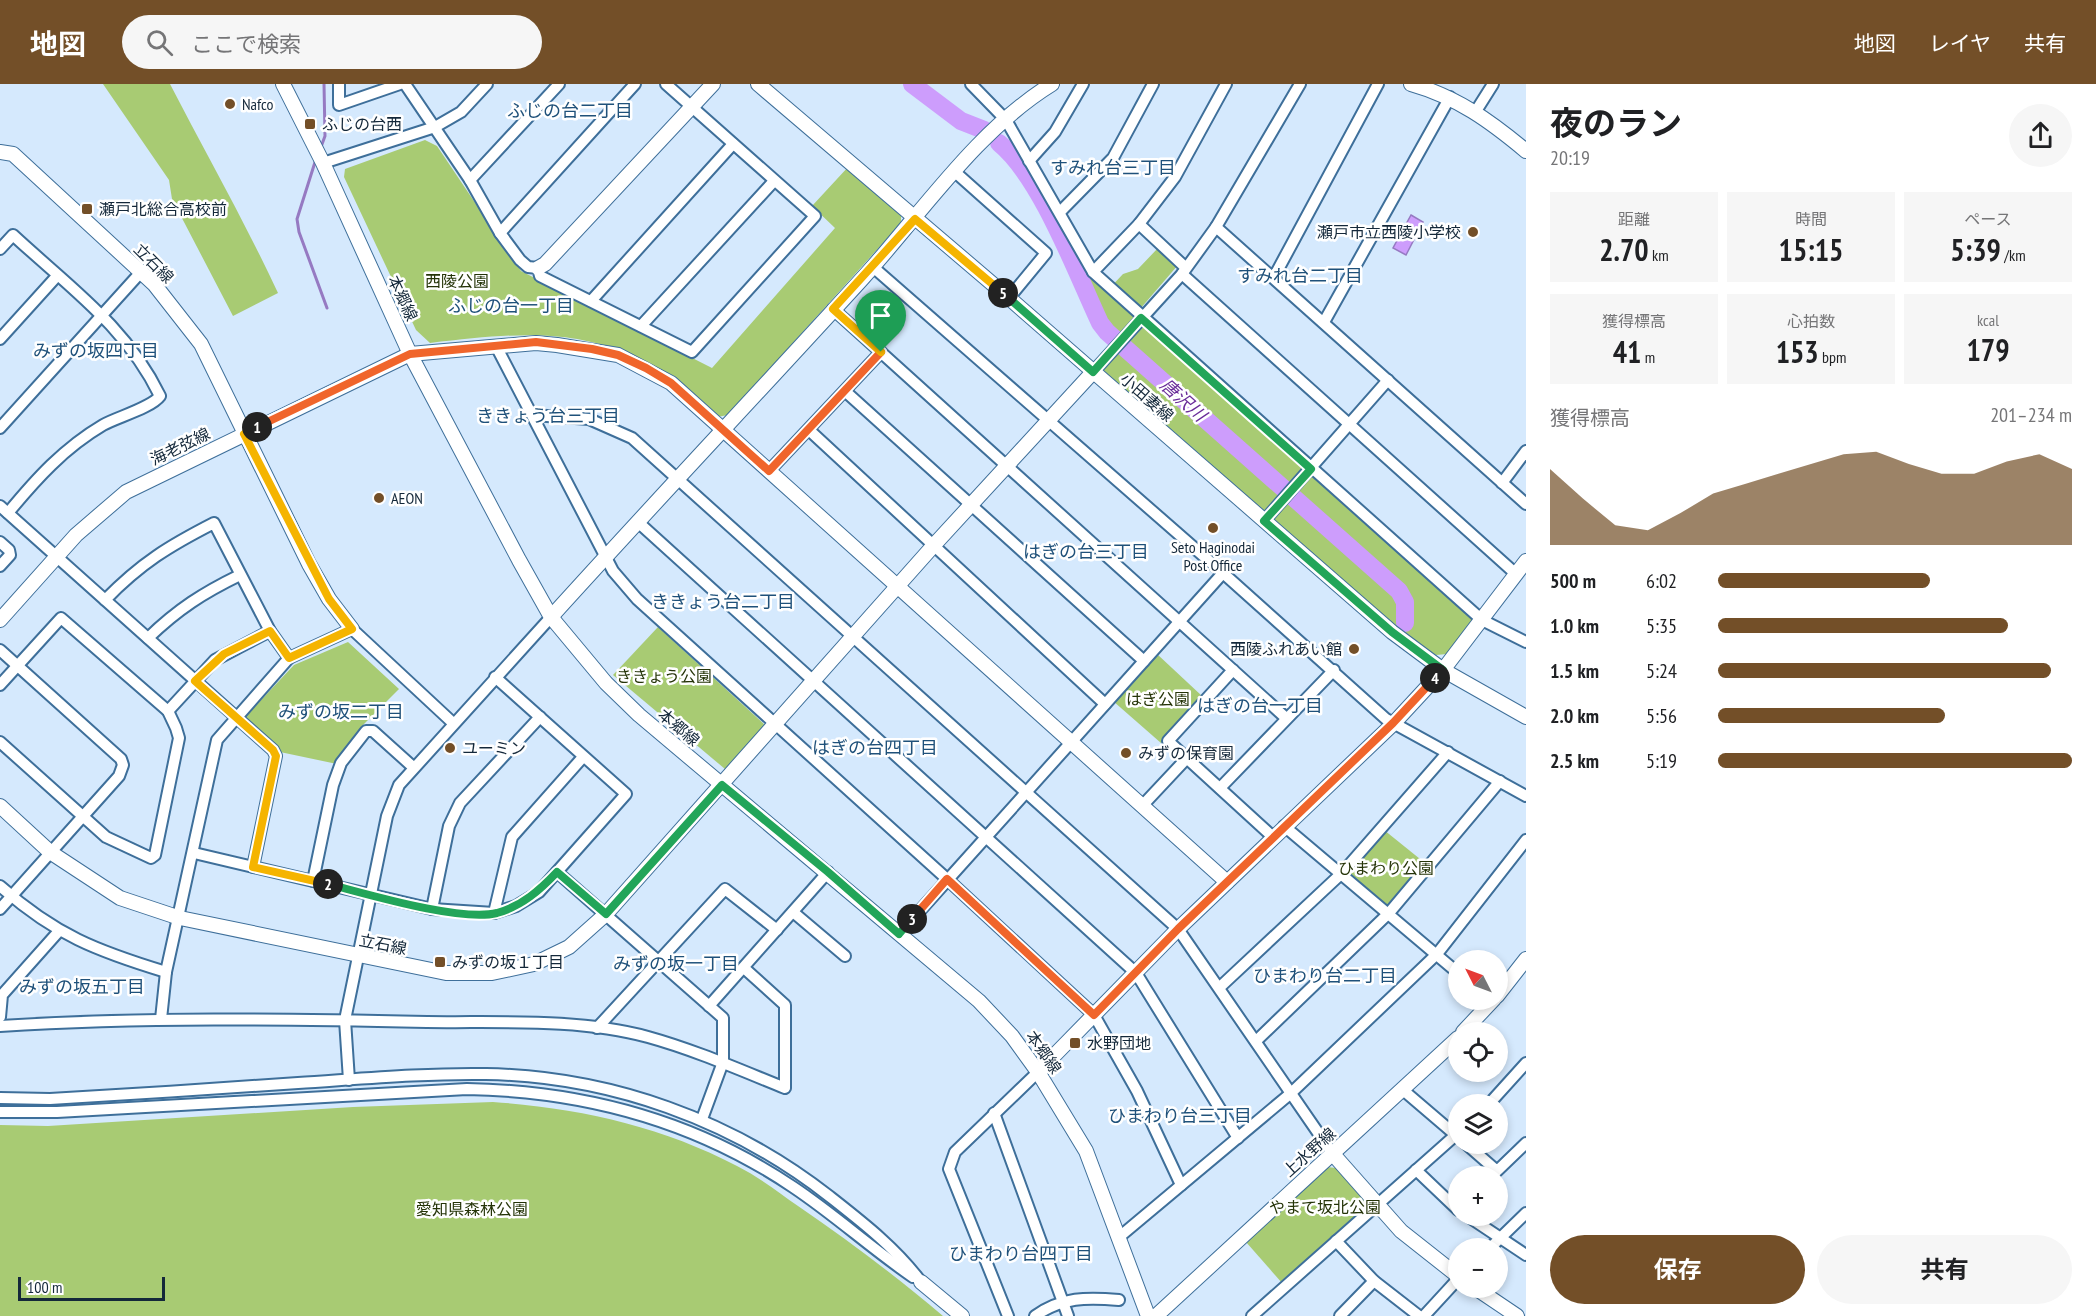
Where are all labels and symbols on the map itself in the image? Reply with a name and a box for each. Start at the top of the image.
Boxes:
place label: Nafco [242,94,273,114]
marker: Nafco [223,97,237,111]
district label: ふじの台二丁目 [507,99,633,122]
place label: ふじの台西 [322,114,402,134]
marker: ふじの台西 [303,117,317,131]
district label: すみれ台三丁目 [1050,156,1176,179]
place label: 瀬戸北総合高校前 [99,199,227,219]
marker: 瀬戸北総合高校前 [80,202,94,216]
place label: 瀬戸市立西陵小学校 [1317,222,1461,242]
marker: 瀬戸市立西陵小学校 [1466,225,1480,239]
street label: 立石線 [130,239,178,287]
district label: すみれ台二丁目 [1237,264,1363,287]
park label: 西陵公園 [425,271,489,291]
street label: 本郷線 [384,272,422,324]
pin: 5 [988,278,1018,308]
pin [855,290,906,352]
district label: ふじの台一丁目 [448,294,574,317]
district label: みずの坂四丁目 [33,339,159,362]
street label: 小田妻線 [1116,368,1178,426]
water label: 唐沢川 [1156,373,1213,428]
district label: ききょう台三丁目 [476,404,620,427]
pin: 1 [242,412,272,442]
street label: 海老弦線 [147,423,213,469]
place label: AEON [391,488,423,508]
marker: AEON [372,491,386,505]
marker: Seto Haginodai Post Office [1206,521,1220,535]
place label: Seto Haginodai Post Office [1171,537,1255,575]
district label: はぎの台三丁目 [1023,540,1149,563]
district label: ききょう台二丁目 [651,590,795,613]
place label: 西陵ふれあい館 [1230,639,1342,659]
marker: 西陵ふれあい館 [1347,642,1361,656]
pin: 4 [1420,663,1450,693]
park label: ききょう公園 [616,666,712,686]
park label: はぎ公園 [1126,689,1190,709]
district label: はぎの台一丁目 [1197,694,1323,717]
district label: みずの坂二丁目 [278,700,404,723]
street label: 本郷線 [654,704,704,750]
district label: はぎの台四丁目 [812,736,938,759]
place label: ユーミン [462,738,526,758]
marker: ユーミン [443,741,457,755]
place label: みずの保育園 [1138,743,1234,763]
marker: みずの保育園 [1119,746,1133,760]
park label: ひまわり公園 [1338,858,1434,878]
pin: 2 [313,869,343,899]
pin: 3 [897,904,927,934]
street label: 立石線 [358,930,408,958]
north arrow [1448,950,1508,1010]
place label: みずの坂１丁目 [452,952,564,972]
district label: みずの坂一丁目 [613,952,739,975]
marker: みずの坂１丁目 [433,955,447,969]
district label: ひまわり台二丁目 [1253,964,1397,987]
district label: みずの坂五丁目 [19,975,145,998]
street label: 本郷線 [1022,1027,1066,1077]
place label: 水野団地 [1087,1033,1151,1053]
marker: 水野団地 [1068,1036,1082,1050]
district label: ひまわり台三丁目 [1108,1104,1252,1127]
street label: 上水野線 [1279,1123,1339,1181]
park label: やまて坂北公園 [1269,1197,1381,1217]
park label: 愛知県森林公園 [416,1199,528,1219]
district label: ひまわり台四丁目 [949,1242,1093,1265]
scale bar [18,1274,165,1302]

